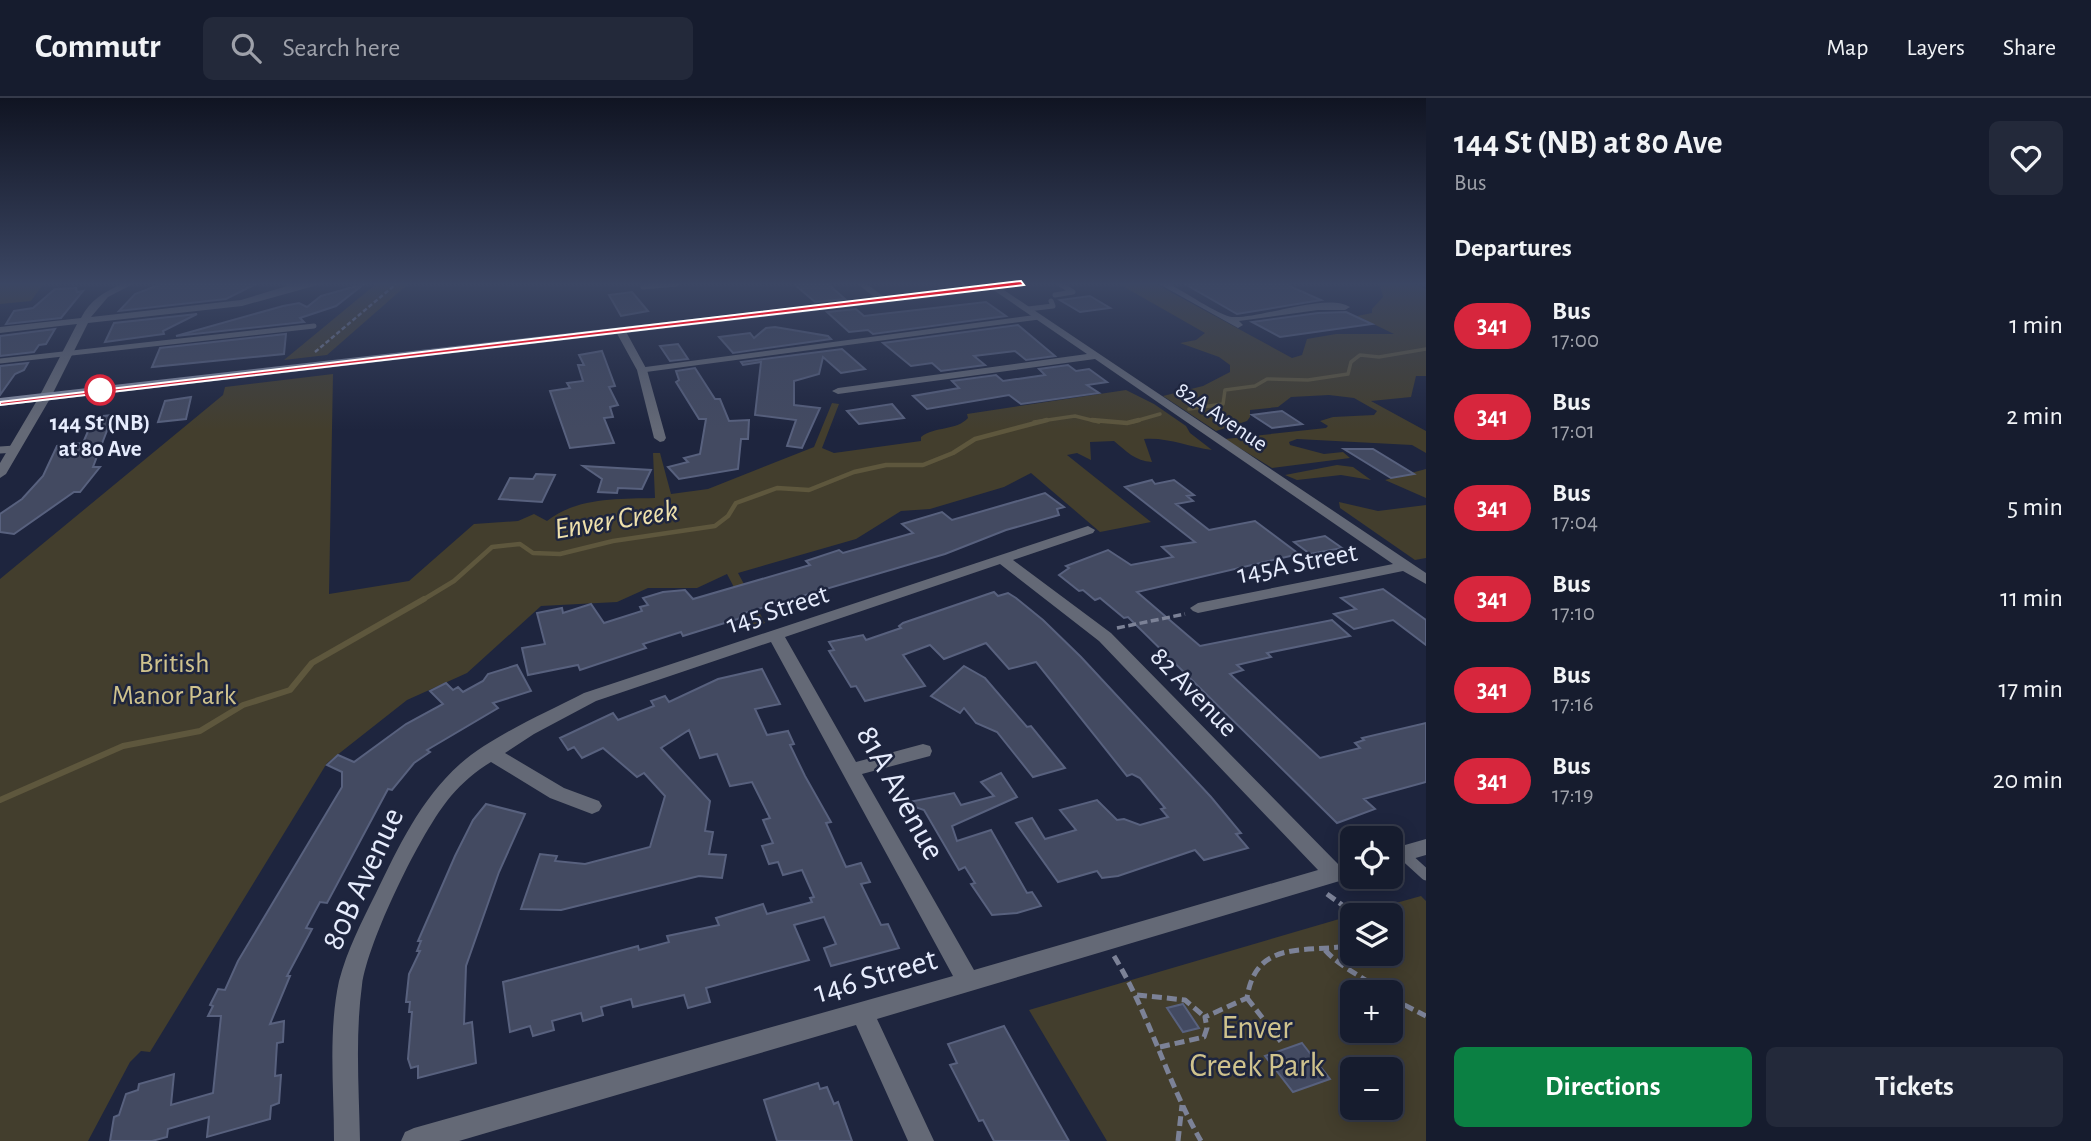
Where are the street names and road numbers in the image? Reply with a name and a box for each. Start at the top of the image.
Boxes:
street label: 82A Avenue [1171,378,1271,456]
street label: 145A Street [1235,539,1360,589]
street label: 145 Street [723,580,832,639]
street label: 82 Avenue [1144,642,1243,742]
street label: 81A Avenue [850,721,950,866]
street label: 80B Avenue [316,803,410,955]
street label: 146 Street [811,943,941,1010]

